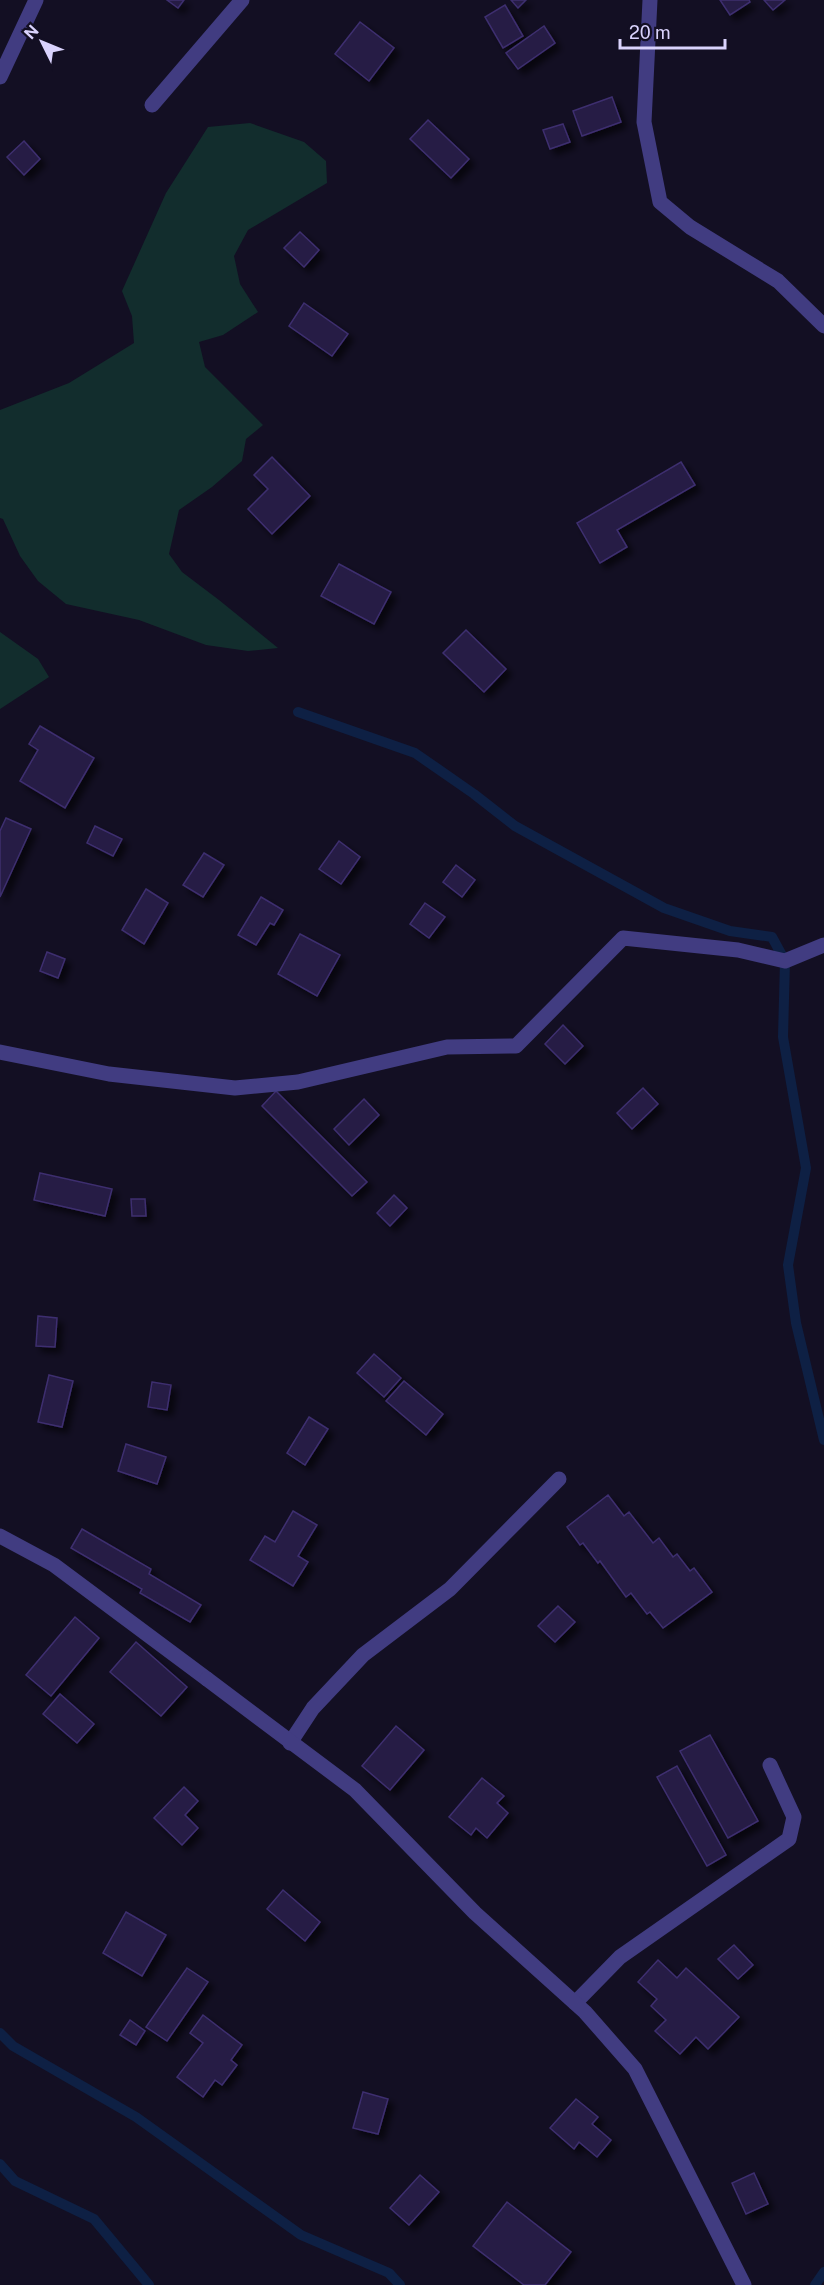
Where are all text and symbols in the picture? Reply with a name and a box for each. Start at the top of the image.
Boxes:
north arrow [12,12,72,72]
scale bar [620,12,725,50]
text: N [20,21,43,43]
text: 20 m [629,22,671,43]

